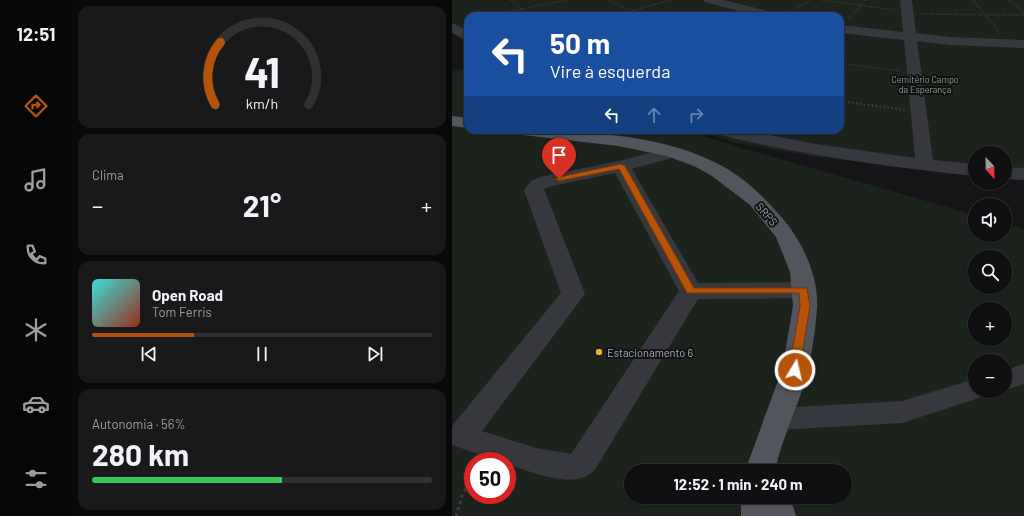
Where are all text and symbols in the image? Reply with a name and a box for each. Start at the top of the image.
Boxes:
text: 12:51 [17,23,55,45]
text: 50 m [550,26,610,60]
icon: left [484,28,536,80]
text: 41 [244,46,280,96]
text: Vire à esquerda [550,60,670,82]
park label: Cemitério Campo da Esperança [891,74,959,95]
icon: directions [22,92,50,120]
text: km/h [246,94,278,111]
icon: left [601,104,623,126]
icon: ahead [643,104,665,126]
icon: right [685,104,707,126]
pin [542,138,576,179]
icon: arrive [548,144,570,166]
north arrow [968,146,1012,190]
map controls [968,146,1012,398]
icon: music [22,166,50,194]
text: Clima [92,167,124,183]
text: 21° [243,187,281,223]
text: − [92,192,103,218]
text: + [421,192,432,218]
button: sound [968,198,1012,242]
street label: SRPS [754,200,780,228]
icon: phone [22,241,50,269]
button: search [968,250,1012,294]
text: Open Road [152,286,223,304]
button: + [968,302,1012,346]
text: Tom Ferris [152,304,212,320]
icon: climate [22,316,50,344]
icon: previous [138,343,160,365]
icon: pause [251,343,273,365]
icon: next [364,343,386,365]
place label: Estacionamento 6 [607,346,693,359]
marker: Estacionamento 6 [594,347,604,357]
position arrow [774,349,816,391]
button: − [968,354,1012,398]
icon: car [22,390,50,418]
text: Autonomia · 56% [92,416,186,432]
text: 280 km [92,436,189,472]
speed limit sign: 50 [464,452,516,504]
icon: filters [22,465,50,493]
text: 12:52 · 1 min · 240 m [673,475,803,493]

